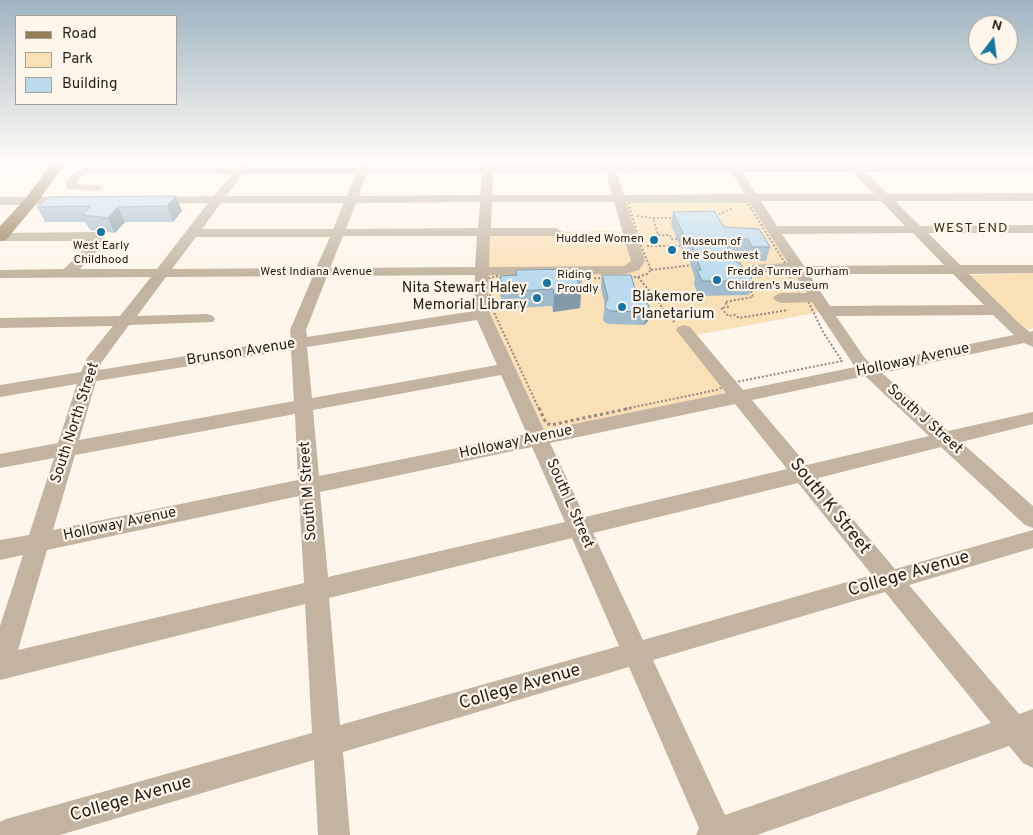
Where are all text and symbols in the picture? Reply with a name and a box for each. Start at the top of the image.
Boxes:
legend [15,15,178,105]
north arrow [968,15,1018,65]
text: N [990,16,1004,36]
text: Road [62,25,97,44]
text: Park [62,50,93,69]
text: Building [62,75,117,94]
district label: WEST END [932,221,1010,237]
marker: West Early Childhood [95,226,107,238]
place label: Huddled Women [556,233,644,247]
marker: Huddled Women [648,234,660,246]
place label: Museum of the Southwest [682,236,759,264]
place label: West Early Childhood [73,240,129,268]
marker: Museum of the Southwest [666,244,678,256]
street label: West Indiana Avenue [260,266,372,280]
place label: Fredda Turner Durham Children's Museum [727,266,849,294]
place label: Riding Proudly [557,269,599,297]
marker: Fredda Turner Durham Children's Museum [711,274,723,286]
marker: Riding Proudly [541,277,553,289]
place label: Nita Stewart Haley Memorial Library [402,280,527,315]
place label: Blakemore Planetarium [632,289,714,324]
marker: Nita Stewart Haley Memorial Library [531,292,543,304]
marker: Blakemore Planetarium [616,301,628,313]
street label: Brunson Avenue [185,336,297,370]
street label: Holloway Avenue [855,340,971,382]
street label: South North Street [48,360,104,486]
street label: South J Street [882,381,966,459]
street label: Holloway Avenue [458,422,574,464]
street label: South M Street [297,441,321,541]
street label: South K Street [784,455,874,559]
street label: South L Street [541,456,597,552]
street label: Holloway Avenue [62,504,178,546]
street label: College Avenue [846,547,972,603]
street label: College Avenue [457,660,583,716]
street label: College Avenue [68,772,194,828]

